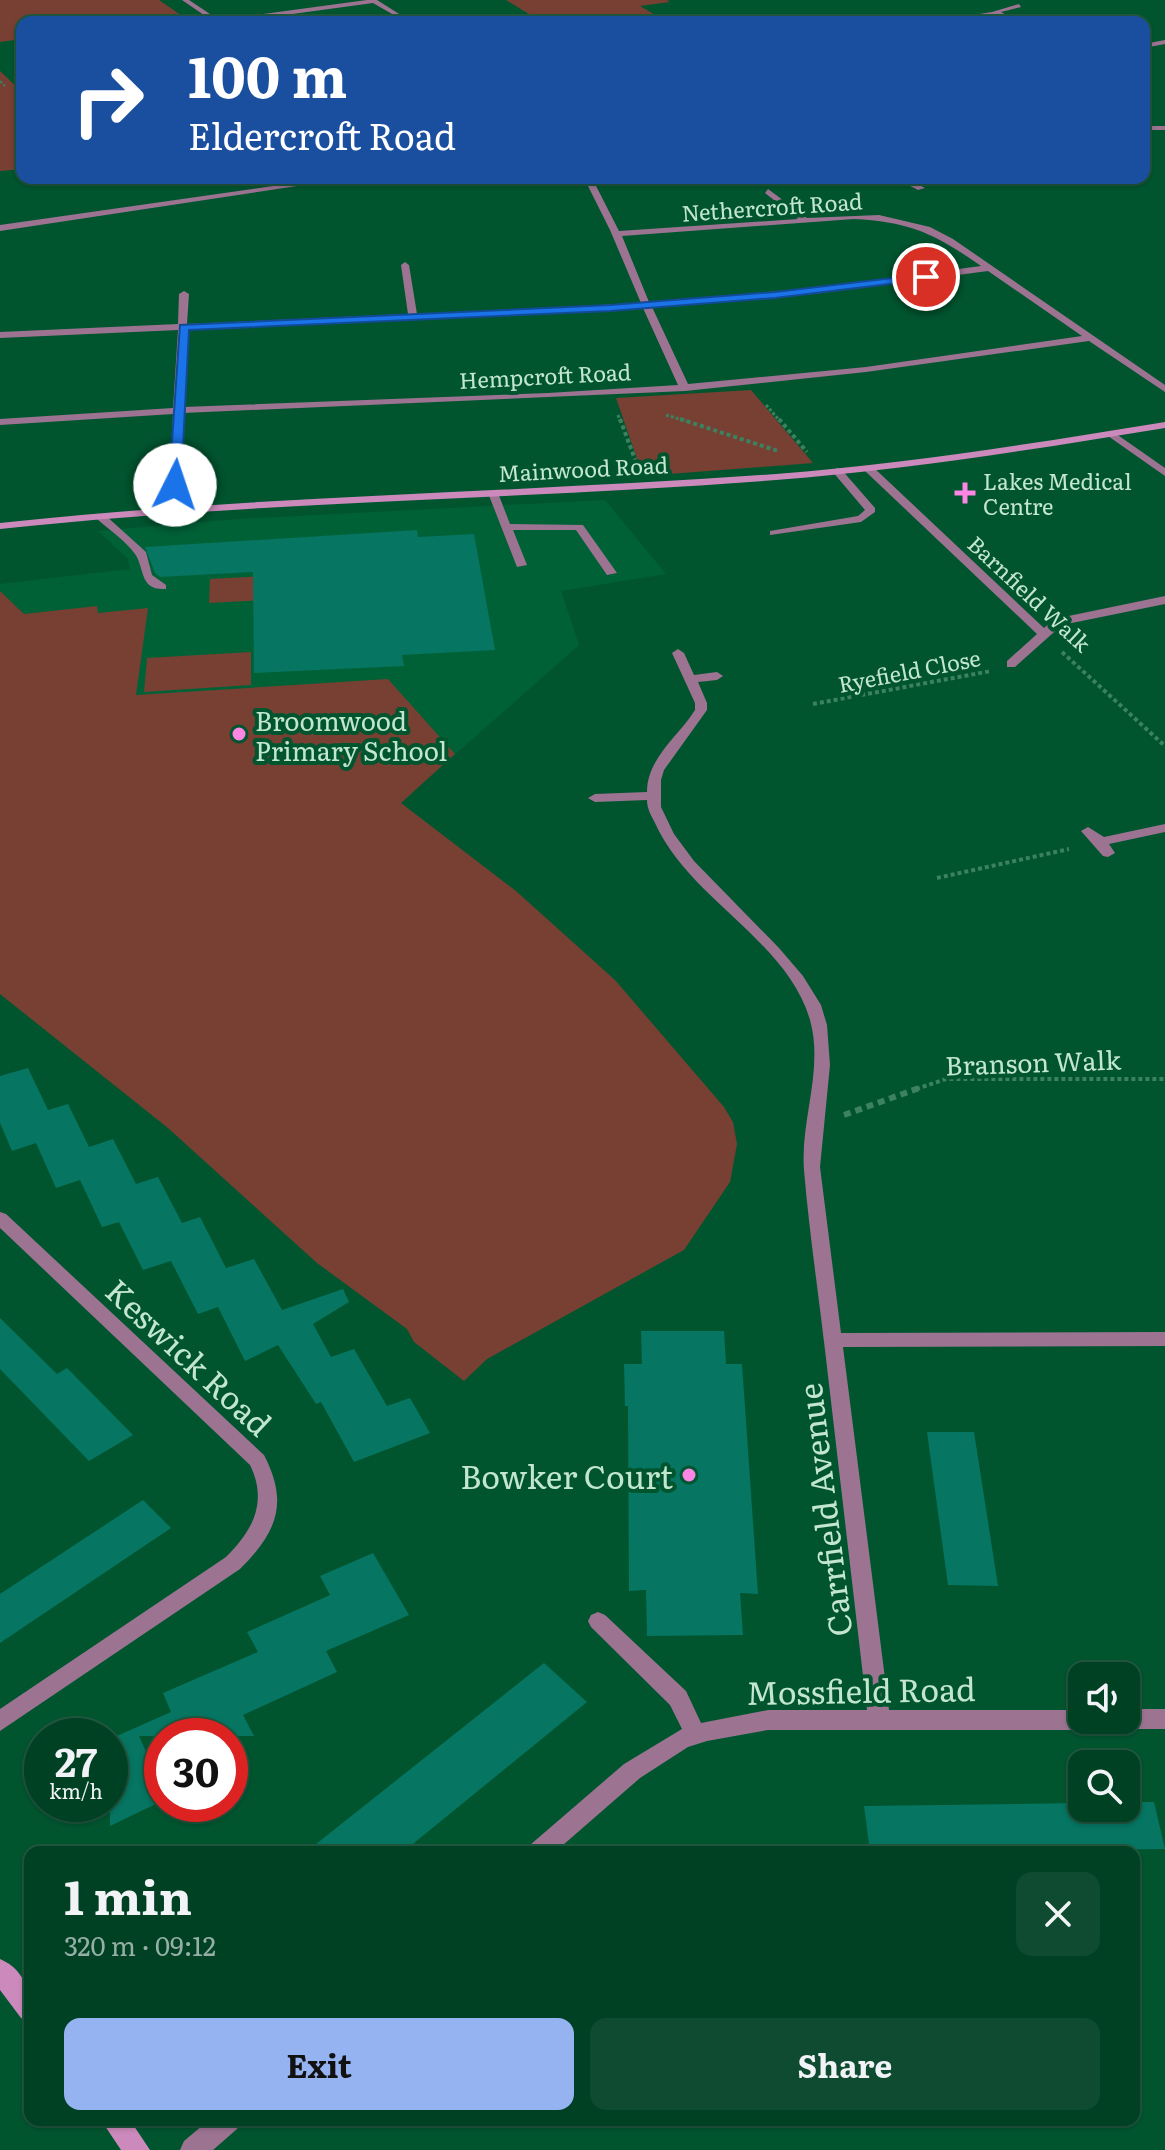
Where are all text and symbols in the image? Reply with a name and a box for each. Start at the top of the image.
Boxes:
text: 100 m [188,32,347,115]
icon: right [56,48,160,152]
text: Eldercroft Road [188,108,456,161]
street label: Nethercroft Road [680,183,864,229]
pin [892,243,960,311]
icon: arrive [904,255,948,299]
street label: Hempcroft Road [458,354,632,396]
position arrow [133,443,217,527]
street label: Mainwood Road [497,447,669,489]
place label: Lakes Medical Centre [983,464,1132,522]
marker: Lakes Medical Centre [954,482,976,504]
street label: Barnfield Walk [961,527,1099,659]
street label: Ryefield Close [835,640,983,700]
place label: Broomwood Primary School [255,700,448,769]
marker: Broomwood Primary School [230,725,248,743]
street label: Branson Walk [944,1038,1123,1084]
street label: Keswick Road [96,1266,284,1446]
street label: Carrfield Avenue [784,1381,862,1639]
place label: Bowker Court [460,1451,673,1499]
marker: Bowker Court [680,1466,698,1484]
map controls [1068,1662,1140,1822]
button: sound [1068,1662,1140,1734]
street label: Mossfield Road [746,1663,976,1715]
speed limit sign: 30 [144,1718,248,1822]
text: 27 [55,1730,97,1789]
button: search [1068,1750,1140,1822]
text: km/h [49,1775,103,1805]
text: 1 min [64,1859,192,1930]
button: close [1016,1872,1100,1956]
text: 320 m · 09:12 [64,1925,216,1964]
button: Exit [64,2018,574,2110]
button: Share [590,2018,1100,2110]

